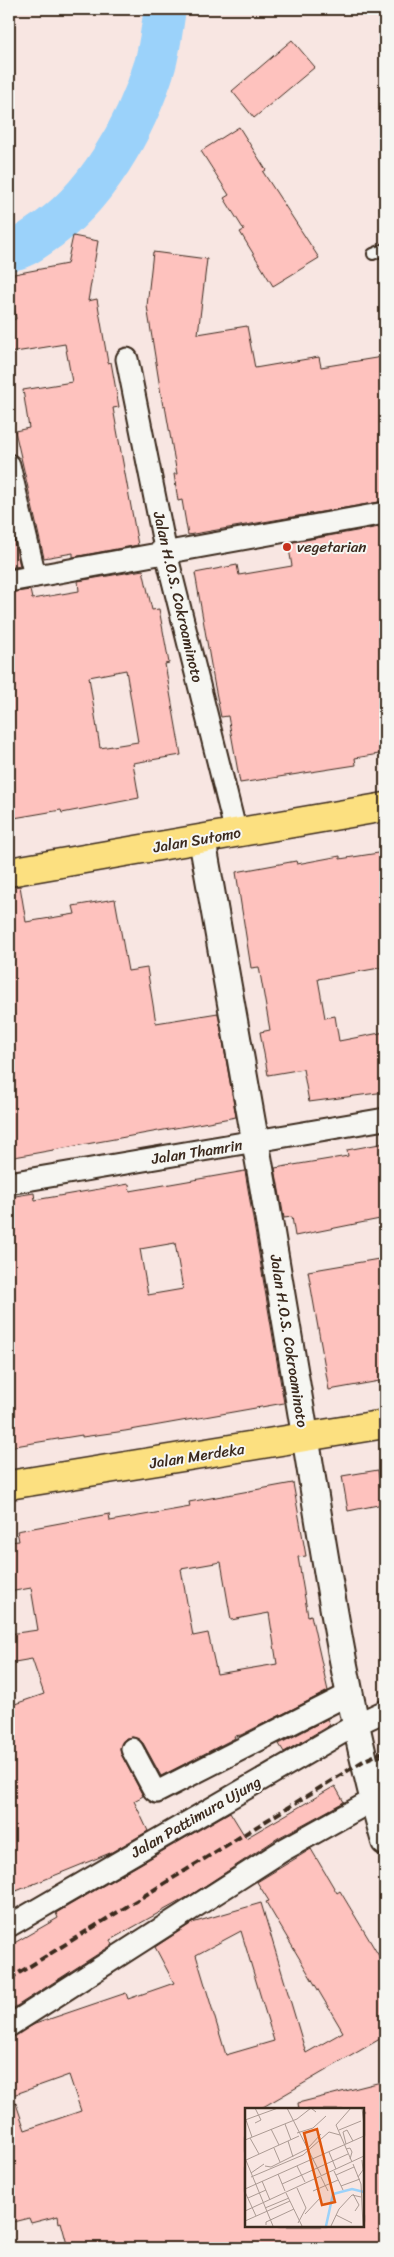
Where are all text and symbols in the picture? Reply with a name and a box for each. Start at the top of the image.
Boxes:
street label: Jalan H.O.S. Cokroaminoto [145,508,210,686]
place label: vegetarian [297,534,366,560]
marker: vegetarian [281,541,293,553]
street label: Jalan Sutomo [150,819,243,861]
street label: Jalan Thamrin [149,1132,244,1172]
street label: Jalan H.O.S. Cokroaminoto [262,1252,316,1430]
street label: Jalan Merdeka [147,1436,247,1476]
street label: Jalan Pattimura Ujung [125,1769,266,1865]
inset map [245,2108,364,2227]

